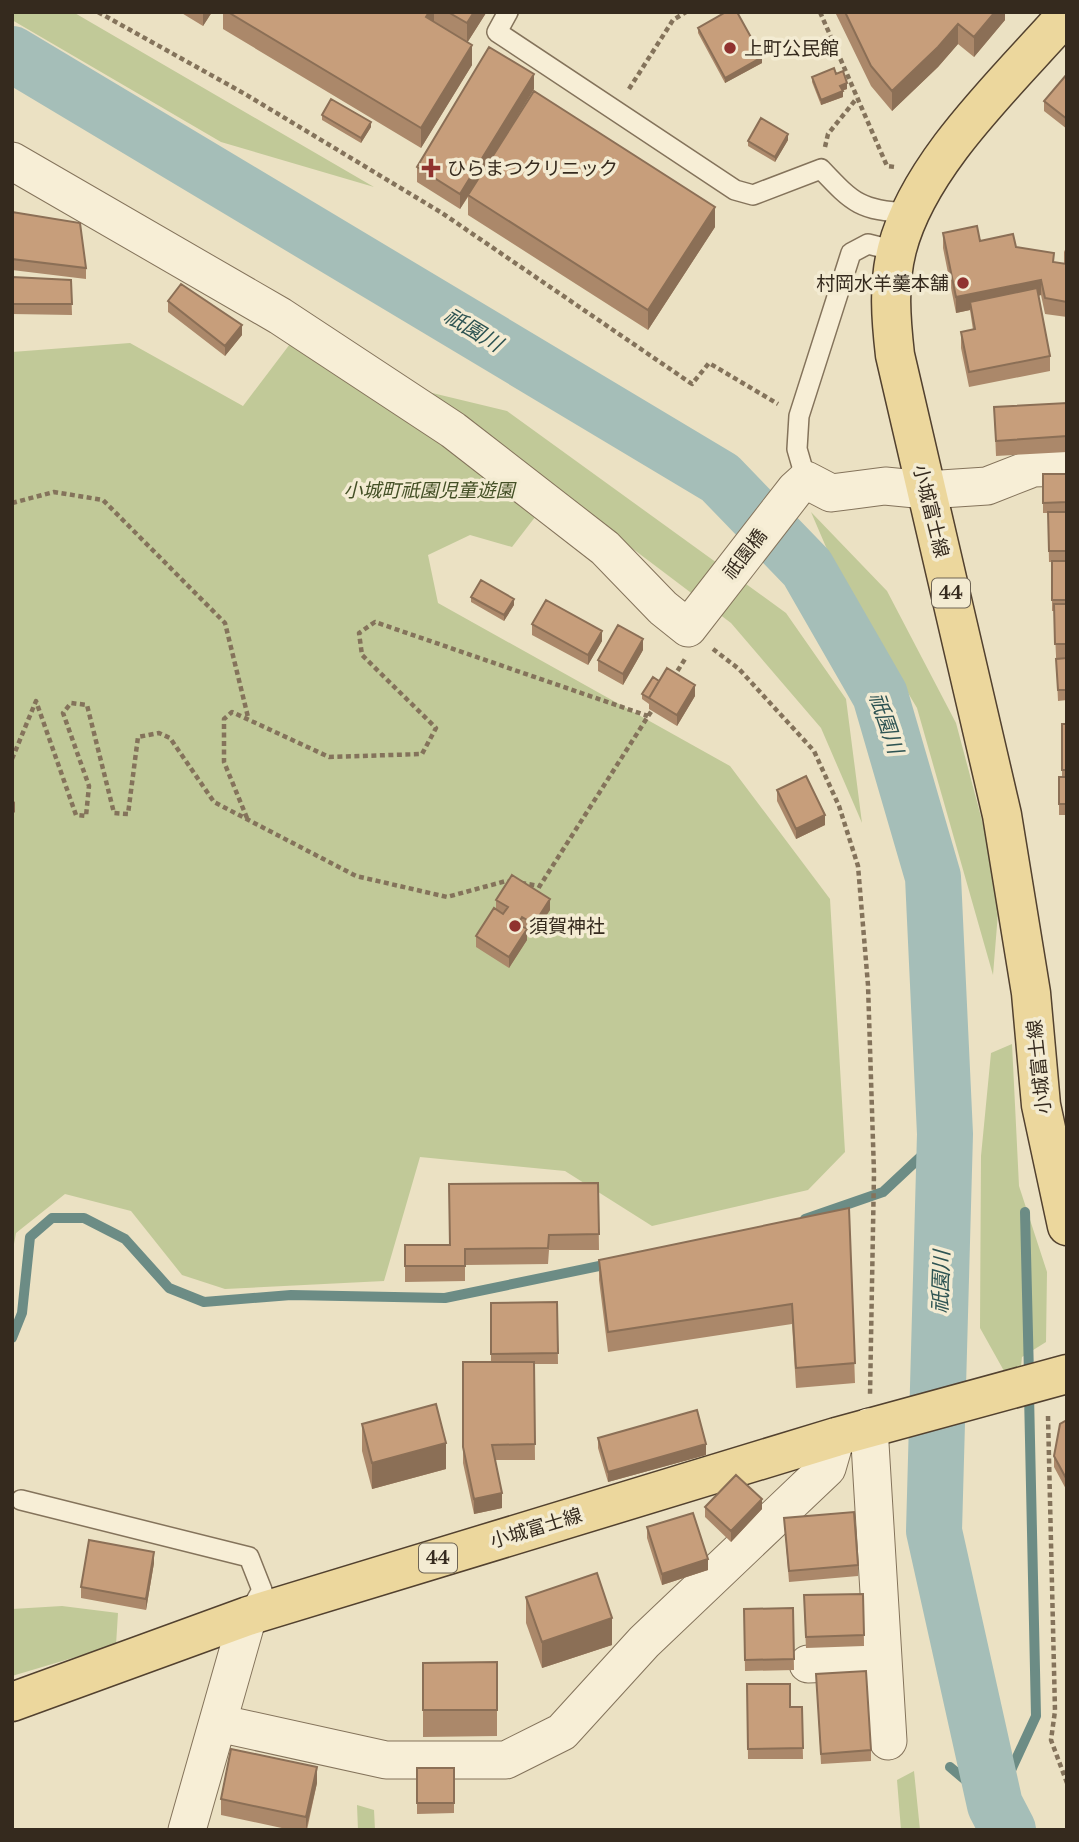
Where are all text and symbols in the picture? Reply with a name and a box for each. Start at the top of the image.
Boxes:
place label: 上町公民館 [744,37,839,60]
marker: 上町公民館 [722,40,738,56]
place label: ひらまつクリニック [447,157,618,180]
marker: ひらまつクリニック [421,158,441,178]
place label: 村岡水羊羹本舗 [816,272,949,295]
marker: 村岡水羊羹本舗 [955,275,971,291]
water label: 祇園川 [439,303,508,358]
street label: 小城富士線 [908,462,954,560]
park label: 小城町祇園児童遊園 [343,479,517,502]
street label: 祇園橋 [718,524,772,584]
road number: 44 [932,578,970,608]
water label: 祇園川 [863,689,909,759]
place label: 須賀神社 [529,915,605,938]
marker: 須賀神社 [507,918,523,934]
street label: 小城富士線 [1023,1019,1055,1115]
water label: 祇園川 [927,1248,955,1314]
street label: 小城富士線 [487,1503,585,1553]
road number: 44 [419,1544,457,1573]

